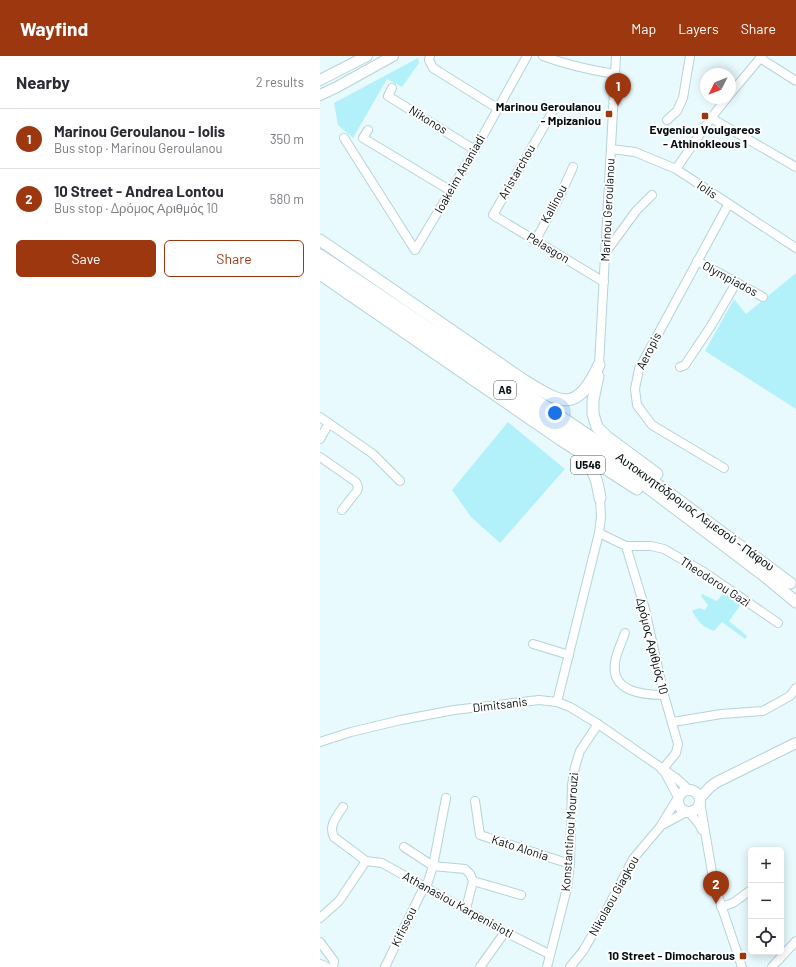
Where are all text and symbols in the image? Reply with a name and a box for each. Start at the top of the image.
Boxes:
text: Wayfind [20,17,88,40]
text: Map [631,20,656,37]
text: Layers [678,20,719,37]
text: Share [741,20,776,37]
north arrow [700,68,736,104]
text: Nearby [16,72,70,92]
pin: 1 [605,73,631,106]
text: 2 results [256,74,304,90]
place label: Marinou Geroulanou - Mpizaniou [496,99,601,127]
street label: Nikonos [407,102,450,136]
marker: Marinou Geroulanou - Mpizaniou [604,109,614,119]
marker: Evgeniou Voulgareos - Athinokleous 1 [700,111,710,121]
text: Marinou Geroulanou - Iolis [54,122,225,140]
place label: Evgeniou Voulgareos - Athinokleous 1 [650,122,760,150]
text: 1 [27,131,31,147]
text: 350 m [270,131,304,147]
street label: Ioakeim Ananiadi [431,132,487,215]
text: Bus stop · Marinou Geroulanou [54,140,223,156]
street label: Aristarchou [495,142,537,201]
street label: Marinou Geroulanou [597,158,617,262]
street label: Iolis [695,177,720,201]
text: 10 Street - Andrea Lontou [54,182,224,200]
street label: Kallinou [537,182,569,225]
text: 2 [25,191,33,207]
text: 580 m [270,191,304,207]
text: Bus stop · Δρόμος Αριθμός 10 [54,200,218,216]
street label: Pelasgon [525,229,572,265]
button: Save [16,240,156,277]
button: Share [164,240,304,277]
street label: Olympiados [701,258,761,299]
street label: Aeropis [633,329,663,371]
road number: A6 [494,381,516,399]
your location [545,403,565,423]
street label: Αυτοκινητόδρομος Λεμεσού - Πάφου [613,449,777,574]
road number: U546 [571,456,605,474]
street label: Theodorou Gazi [678,553,753,609]
street label: Δρόμος Αριθμός 10 [633,596,672,696]
street label: Dimitsanis [472,694,528,714]
street label: Konstantinou Mourouzi [558,772,580,892]
street label: Kato Alonia [490,831,550,863]
map controls [748,847,784,955]
button: + [748,847,784,883]
street label: Nikolaou Giagkou [585,853,641,938]
street label: Athanasiou Karpenisioti [401,868,516,940]
pin: 2 [703,871,729,904]
button: − [748,883,784,919]
street label: Kifissou [388,905,419,949]
button: locate [748,919,784,955]
place label: 10 Street - Dimocharous [608,948,735,962]
marker: 10 Street - Dimocharous [738,951,748,961]

